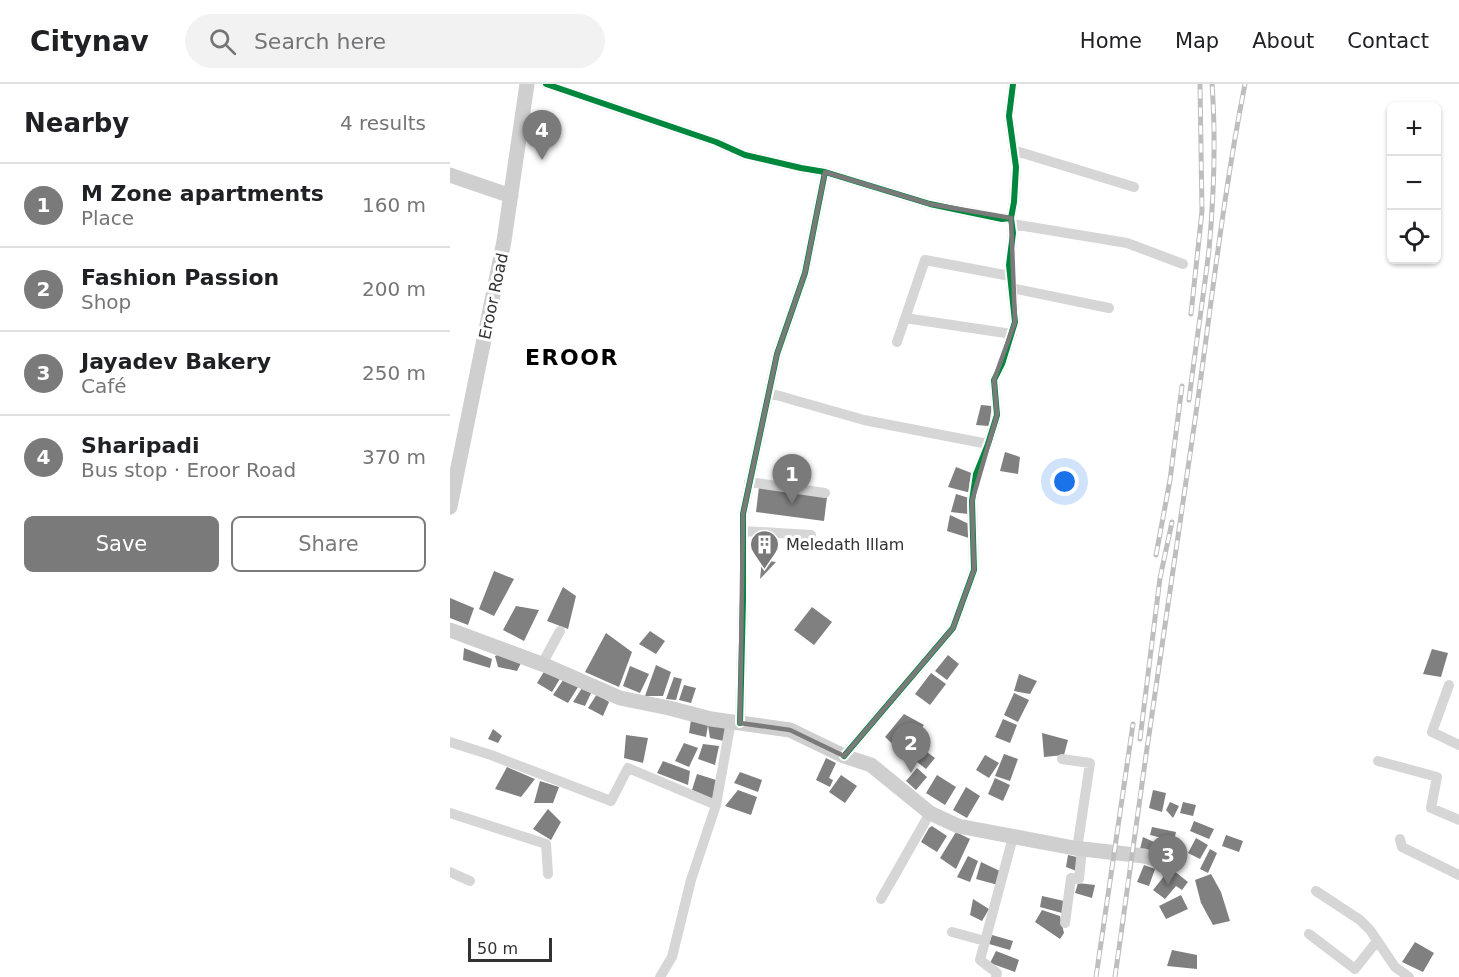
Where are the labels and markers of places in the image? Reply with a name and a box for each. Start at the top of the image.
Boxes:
pin: 4 [522,110,562,160]
pin: 1 [772,454,812,504]
building icon: Meledath Illam [749,528,781,570]
place label: Meledath Illam [786,535,904,554]
pin: 2 [892,724,930,773]
pin: 3 [1148,836,1188,885]

